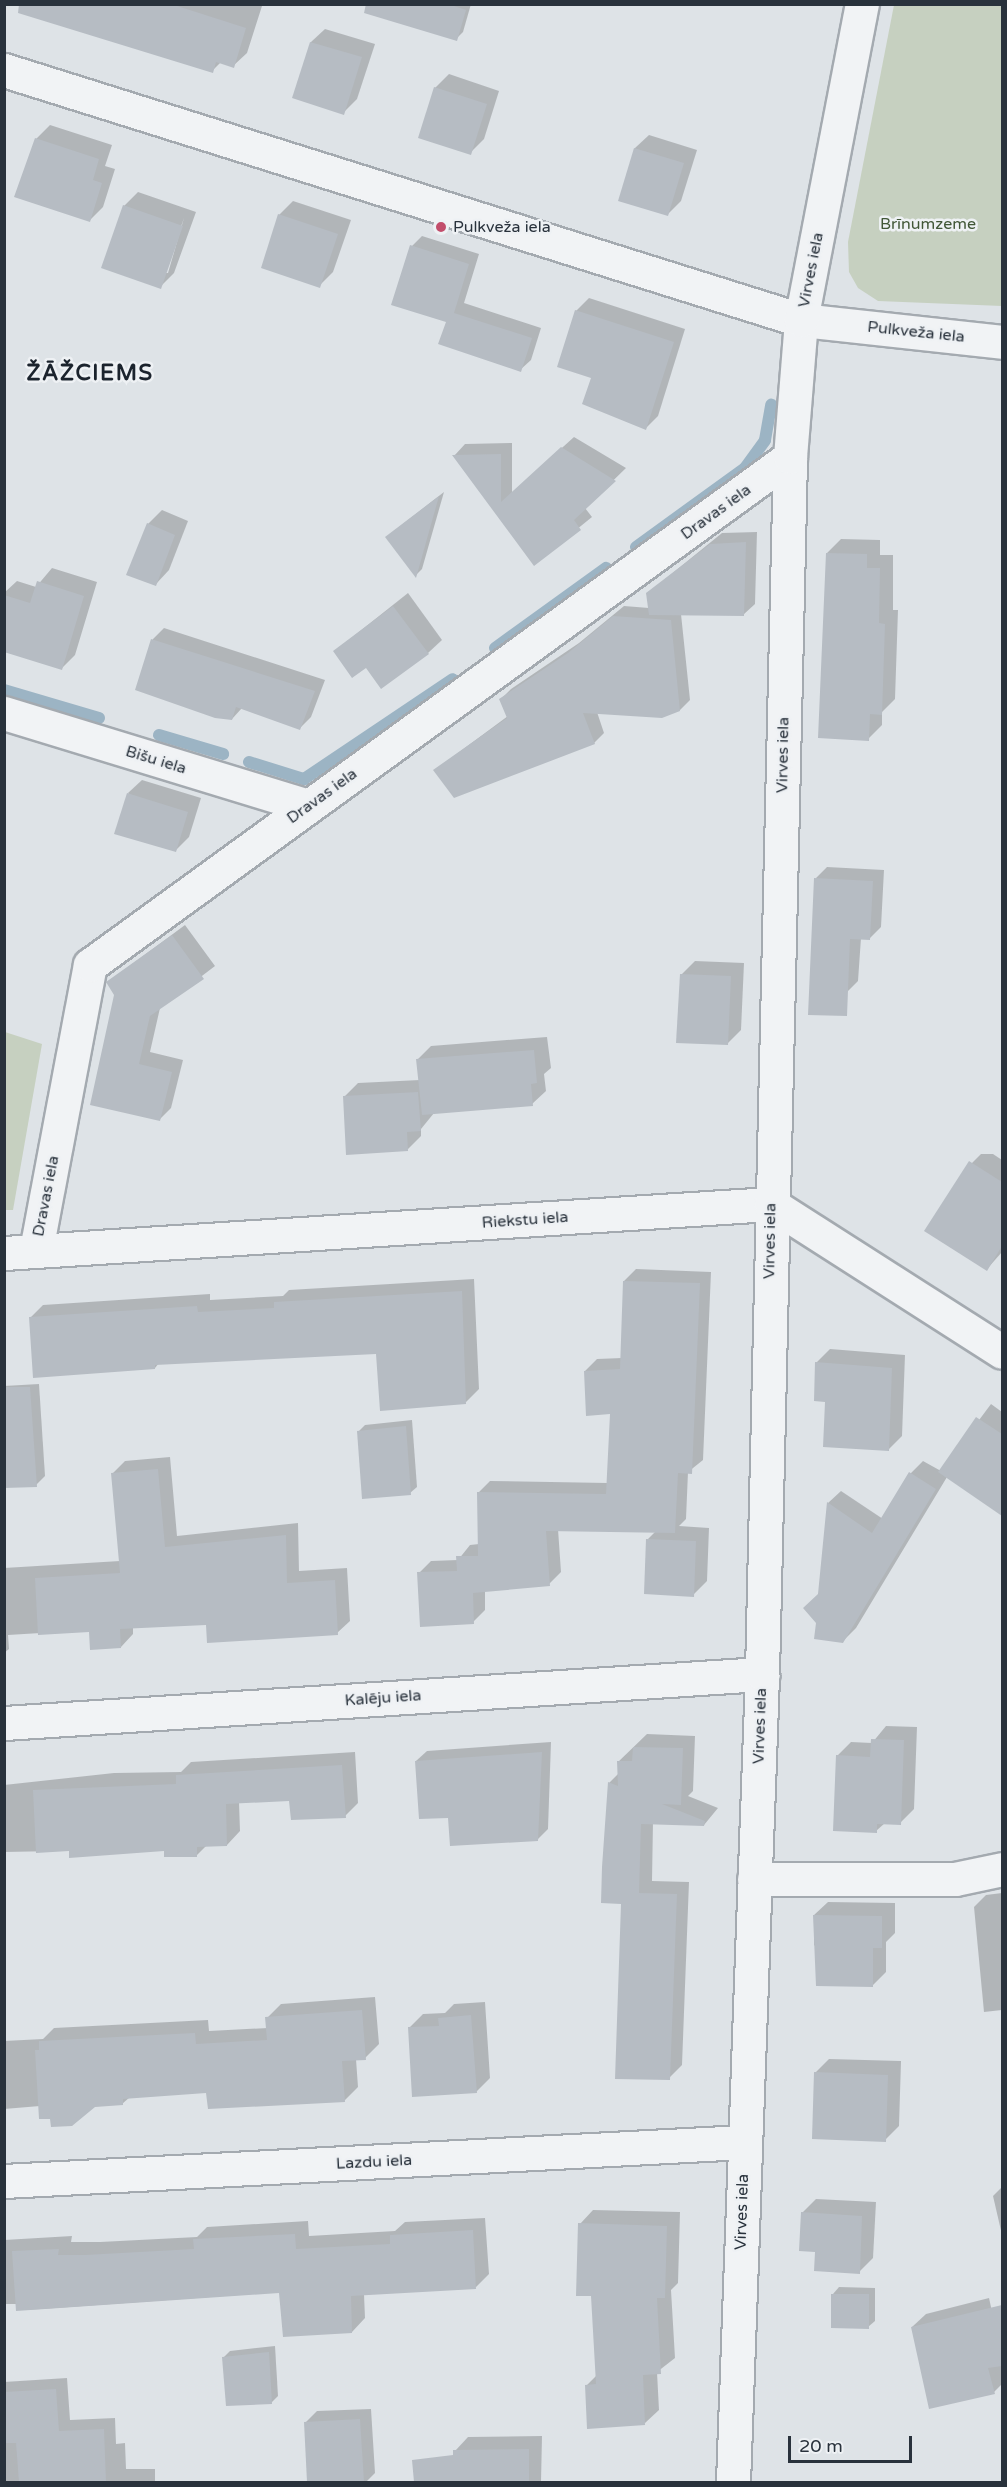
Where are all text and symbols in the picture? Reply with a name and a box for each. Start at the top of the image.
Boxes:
park label: Brīnumzeme [880,214,976,234]
place label: Pulkveža iela [453,217,551,237]
marker: Pulkveža iela [434,220,448,234]
street label: Virves iela [794,231,828,309]
street label: Pulkveža iela [866,317,966,347]
district label: ŽĀŽCIEMS [27,361,153,387]
street label: Dravas iela [677,480,755,544]
street label: Virves iela [773,717,793,793]
street label: Bišu iela [123,742,189,778]
street label: Dravas iela [283,764,361,828]
street label: Dravas iela [29,1154,63,1238]
street label: Virves iela [760,1203,780,1279]
street label: Riekstu iela [481,1207,569,1233]
street label: Kalēju iela [344,1686,422,1710]
street label: Virves iela [749,1688,771,1764]
street label: Lazdu iela [335,2150,413,2174]
street label: Virves iela [731,2174,753,2250]
scale bar [791,2424,916,2462]
text: 20 m [799,2435,843,2457]

